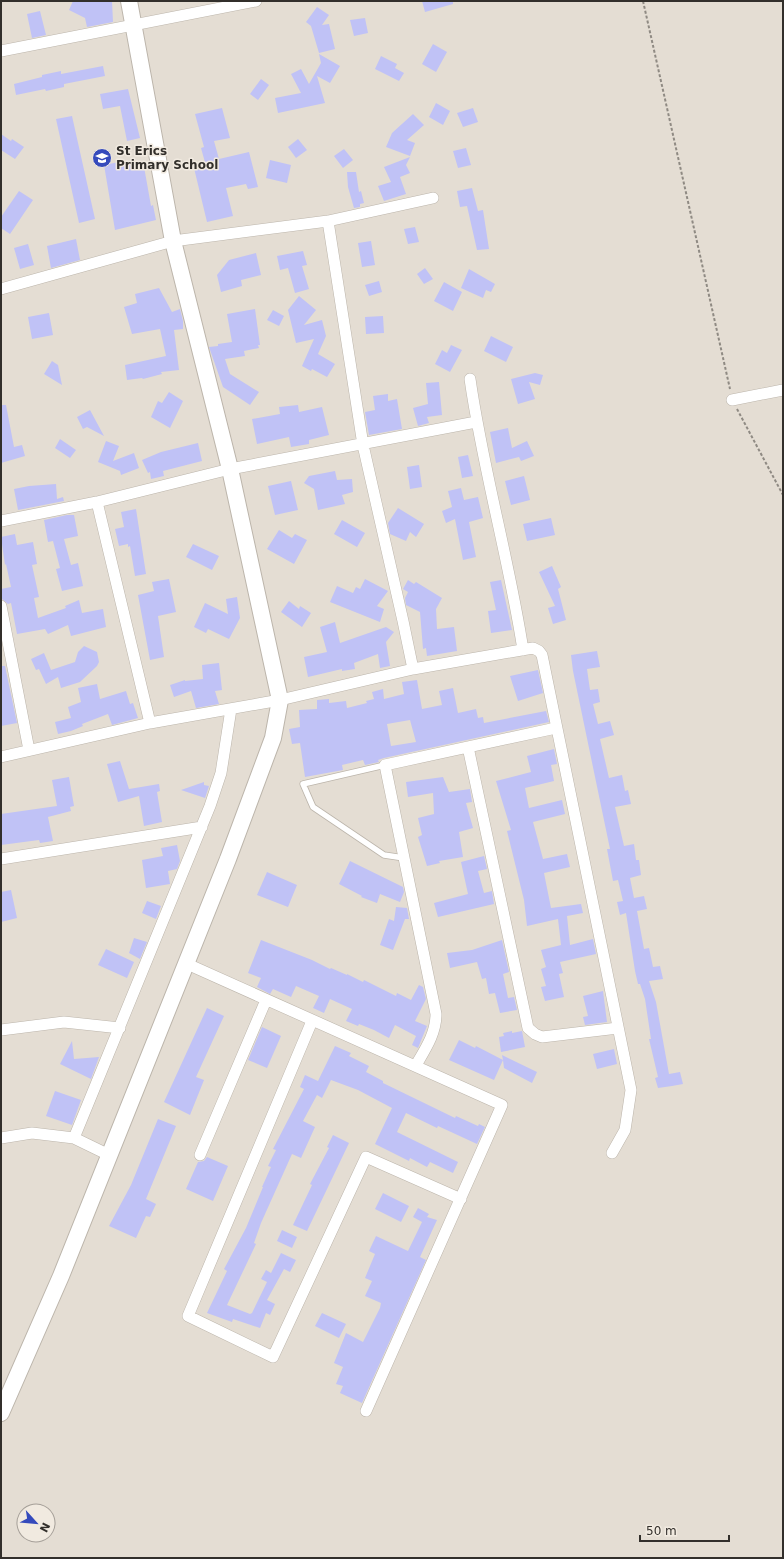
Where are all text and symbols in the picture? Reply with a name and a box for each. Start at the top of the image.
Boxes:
place label: St Erics Primary School [116,144,218,172]
school or university icon: St Erics Primary School [91,147,113,169]
north arrow [16,1503,56,1543]
scale bar [640,1517,729,1543]
text: N [37,1520,52,1534]
text: 50 m [646,1524,677,1538]

